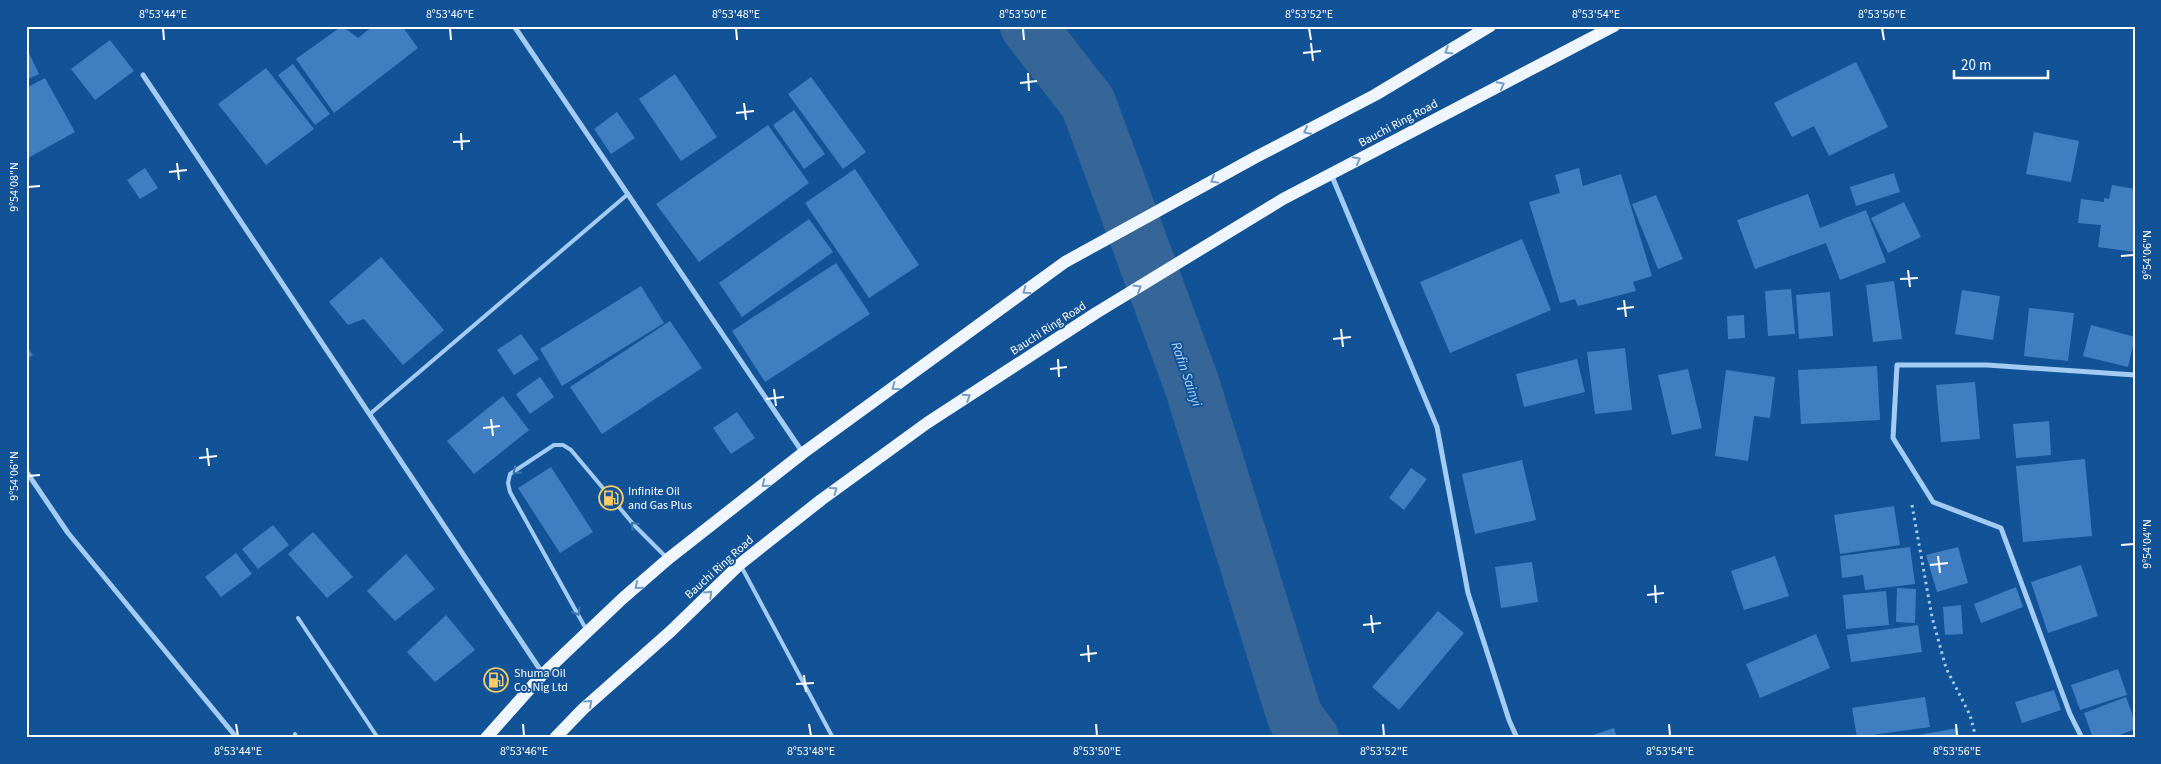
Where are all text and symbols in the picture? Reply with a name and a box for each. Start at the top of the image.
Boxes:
text: 8°53'44"E [139,6,187,23]
text: 8°53'46"E [426,6,474,23]
text: 8°53'48"E [712,6,760,23]
text: 8°53'50"E [999,6,1047,23]
text: 8°53'52"E [1285,6,1333,23]
text: 8°53'54"E [1572,6,1620,23]
text: 8°53'56"E [1858,6,1906,23]
one-way arrow [1445,45,1454,55]
scale bar [1954,48,2047,80]
text: 20 m [1961,55,1991,76]
one-way arrow [1496,81,1505,91]
street label: Bauchi Ring Road [1356,95,1441,151]
one-way arrow [1303,125,1312,135]
one-way arrow [1352,156,1361,166]
text: 9°54'08"N [6,162,23,212]
one-way arrow [1210,174,1219,184]
text: 9°54'06"N [2139,230,2156,280]
one-way arrow [1133,284,1142,294]
one-way arrow [1022,285,1032,294]
street label: Bauchi Ring Road [1007,297,1090,359]
water label: Rafin Sainyi [1166,339,1207,410]
one-way arrow [891,381,901,390]
one-way arrow [962,394,971,403]
text: 9°54'06"N [6,451,23,501]
one-way arrow [513,465,522,474]
one-way arrow [762,479,771,487]
place label: Infinite Oil and Gas Plus [628,483,692,514]
fuel station icon: Infinite Oil and Gas Plus [598,485,624,511]
one-way arrow [829,487,838,496]
text: 9°54'04"N [2139,519,2156,569]
one-way arrow [631,521,640,530]
street label: Bauchi Ring Road [681,532,758,603]
one-way arrow [634,580,643,589]
one-way arrow [704,591,713,600]
one-way arrow [571,607,581,616]
place label: Shuma Oil Co. Nig Ltd [514,665,568,696]
fuel station icon: Shuma Oil Co. Nig Ltd [483,667,509,693]
one-way arrow [584,700,593,709]
text: 8°53'44"E [214,743,262,760]
text: 8°53'46"E [500,743,548,760]
text: 8°53'48"E [787,743,835,760]
text: 8°53'50"E [1073,743,1121,760]
text: 8°53'52"E [1360,743,1408,760]
text: 8°53'54"E [1646,743,1694,760]
text: 8°53'56"E [1933,743,1981,760]

